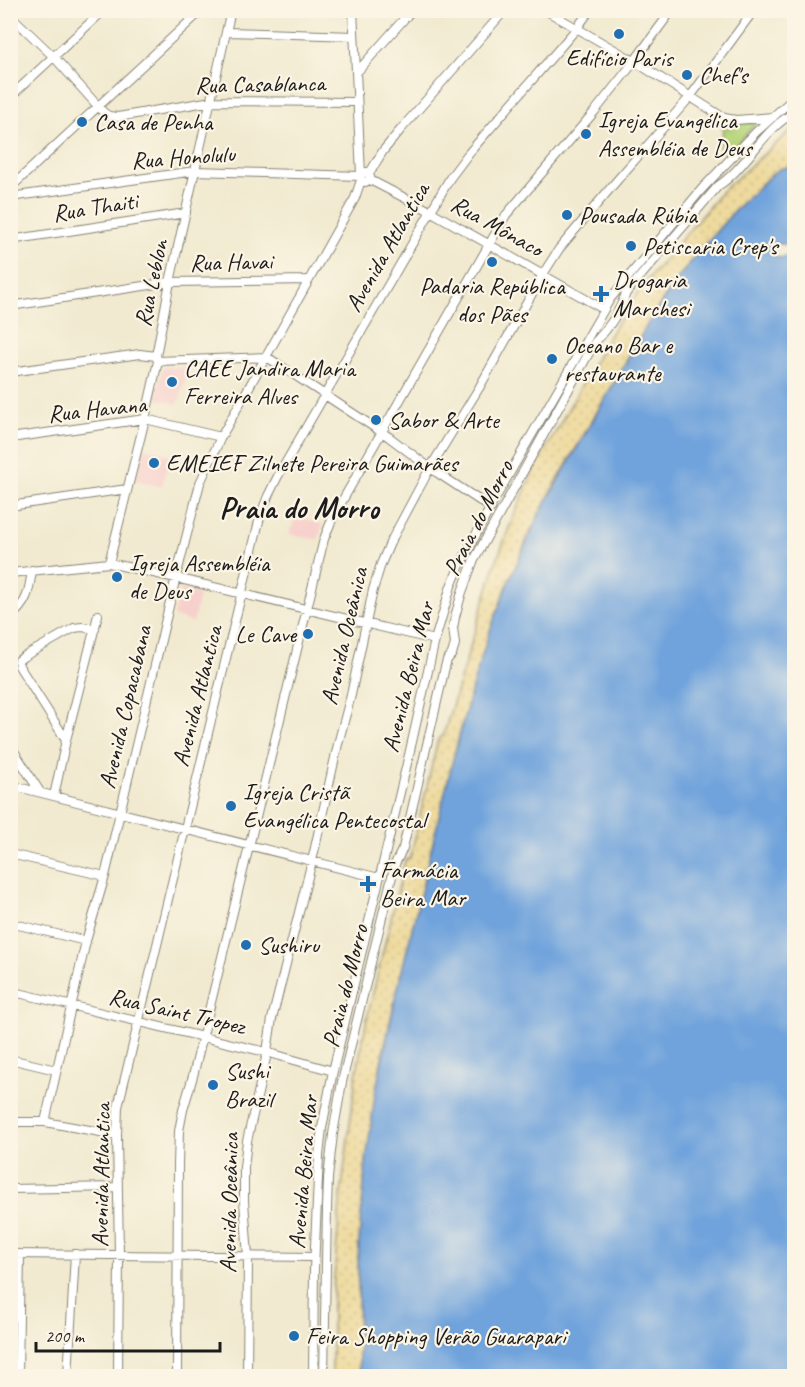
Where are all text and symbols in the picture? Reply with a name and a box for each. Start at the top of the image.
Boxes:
marker: Edifício Paris [612,27,626,41]
place label: Edifício Paris [566,43,674,73]
place label: Chef's [699,60,750,90]
street label: Rua Casablanca [195,68,327,100]
marker: Chef's [680,68,694,82]
place label: Igreja Evangélica Assembléia de Deus [598,105,753,163]
place label: Casa de Penha [94,107,214,137]
marker: Casa de Penha [75,115,89,129]
marker: Igreja Evangélica Assembléia de Deus [579,127,593,141]
street label: Rua Honolulu [130,138,238,176]
street label: Avenida Atlantica [338,175,437,317]
street label: Rua Thaiti [50,185,142,228]
street label: Rua Mônaco [446,189,550,265]
place label: Pousada Rúbia [579,200,698,230]
marker: Pousada Rúbia [560,208,574,222]
place label: Petiscaria Crep's [643,231,780,261]
street label: Rua Leblon [127,236,175,329]
marker: Petiscaria Crep's [624,239,638,253]
street label: Rua Havai [189,246,275,278]
marker: Padaria República dos Pães [485,255,499,269]
place label: Drogaria Marchesi [613,265,693,323]
place label: Padaria República dos Pães [419,271,566,329]
marker: Drogaria Marchesi [594,287,608,301]
place label: Oceano Bar e restaurante [564,330,674,388]
marker: Oceano Bar e restaurante [545,352,559,366]
place label: CAEE Jandira Maria Ferreira Alves [184,353,357,411]
marker: CAEE Jandira Maria Ferreira Alves [165,375,179,389]
street label: Rua Havana [46,389,149,429]
place label: Sabor & Arte [388,405,501,435]
marker: Sabor & Arte [369,413,383,427]
place label: EMEIEF Zilnete Pereira Guimarães [166,448,460,478]
street label: Praia do Morro [436,454,521,581]
marker: EMEIEF Zilnete Pereira Guimarães [147,456,161,470]
district label: Praia do Morro [219,489,381,527]
place label: Igreja Assembléia de Deus [129,548,271,606]
street label: Avenida Oceânica [314,563,375,708]
marker: Igreja Assembléia de Deus [110,570,124,584]
street label: Avenida Beira Mar [375,597,442,755]
place label: Le Cave [235,619,298,649]
street label: Avenida Atlantica [165,620,230,770]
street label: Avenida Copacabana [92,621,159,791]
marker: Le Cave [301,627,315,641]
place label: Igreja Cristã Evangélica Pentecostal [243,777,430,835]
marker: Igreja Cristã Evangélica Pentecostal [224,799,238,813]
place label: Farmácia Beira Mar [380,855,468,913]
marker: Farmácia Beira Mar [361,877,375,891]
street label: Praia do Morro [315,920,375,1051]
place label: Sushiru [258,930,321,960]
marker: Sushiru [239,938,253,952]
street label: Rua Saint Tropez [106,981,250,1042]
place label: Sushi Brazil [225,1056,277,1114]
marker: Sushi Brazil [206,1078,220,1092]
street label: Avenida Beira Mar [281,1092,325,1250]
street label: Avenida Atlantica [85,1101,117,1247]
street label: Avenida Oceânica [213,1131,245,1273]
scale bar [36,1315,220,1353]
place label: Feira Shopping Verão Guarapari [306,1321,569,1351]
text: 200 m [45,1325,86,1347]
marker: Feira Shopping Verão Guarapari [287,1329,301,1343]

